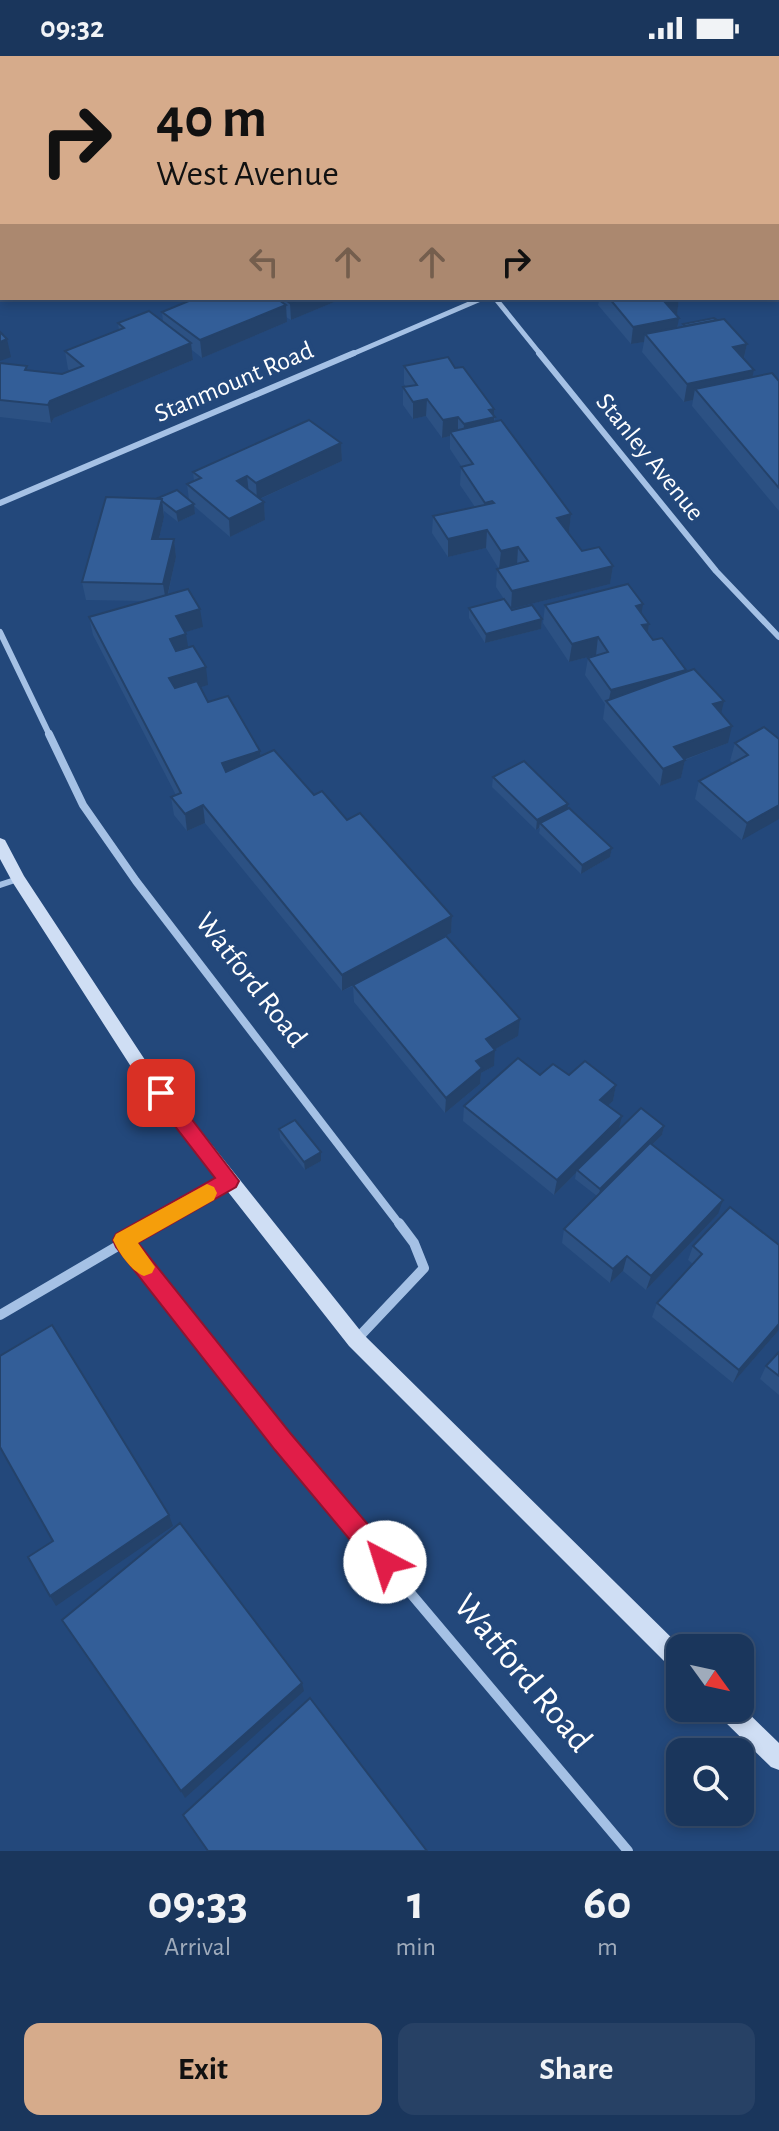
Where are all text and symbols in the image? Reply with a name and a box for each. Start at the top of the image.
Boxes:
text: 09:32 [40,13,104,43]
icon: right [24,88,128,192]
text: 40 m [156,91,267,147]
text: West Avenue [156,156,339,192]
icon: left [242,240,286,284]
icon: ahead [326,240,370,284]
icon: ahead [410,240,454,284]
icon: right [494,240,538,284]
street label: Stanmount Road [151,337,317,427]
street label: Stanley Avenue [591,388,709,526]
street label: Watford Road [189,907,313,1053]
pin [127,1059,195,1127]
icon: arrive [139,1071,183,1115]
position arrow [343,1520,427,1604]
street label: Watford Road [447,1587,599,1759]
north arrow [666,1634,754,1722]
map controls [666,1634,754,1826]
button: search [666,1738,754,1826]
text: 09:33 [147,1880,248,1928]
text: 1 [407,1880,424,1928]
text: 60 [583,1880,632,1928]
text: Arrival [164,1934,231,1960]
text: min [395,1934,436,1960]
text: m [597,1934,618,1960]
button: Exit [24,2023,382,2115]
button: Share [398,2023,755,2115]

